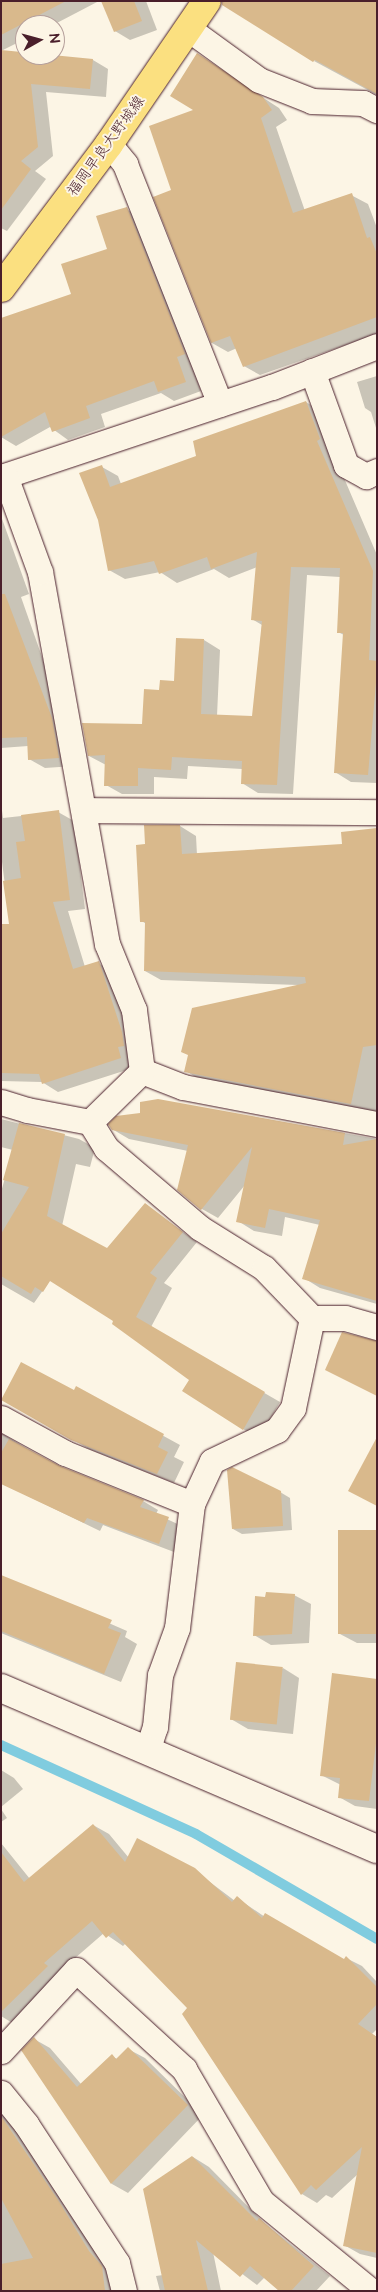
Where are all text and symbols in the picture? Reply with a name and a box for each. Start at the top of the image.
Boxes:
north arrow [15,15,65,65]
text: N [43,33,64,44]
street label: 福岡早良大野城線 [63,92,149,200]

